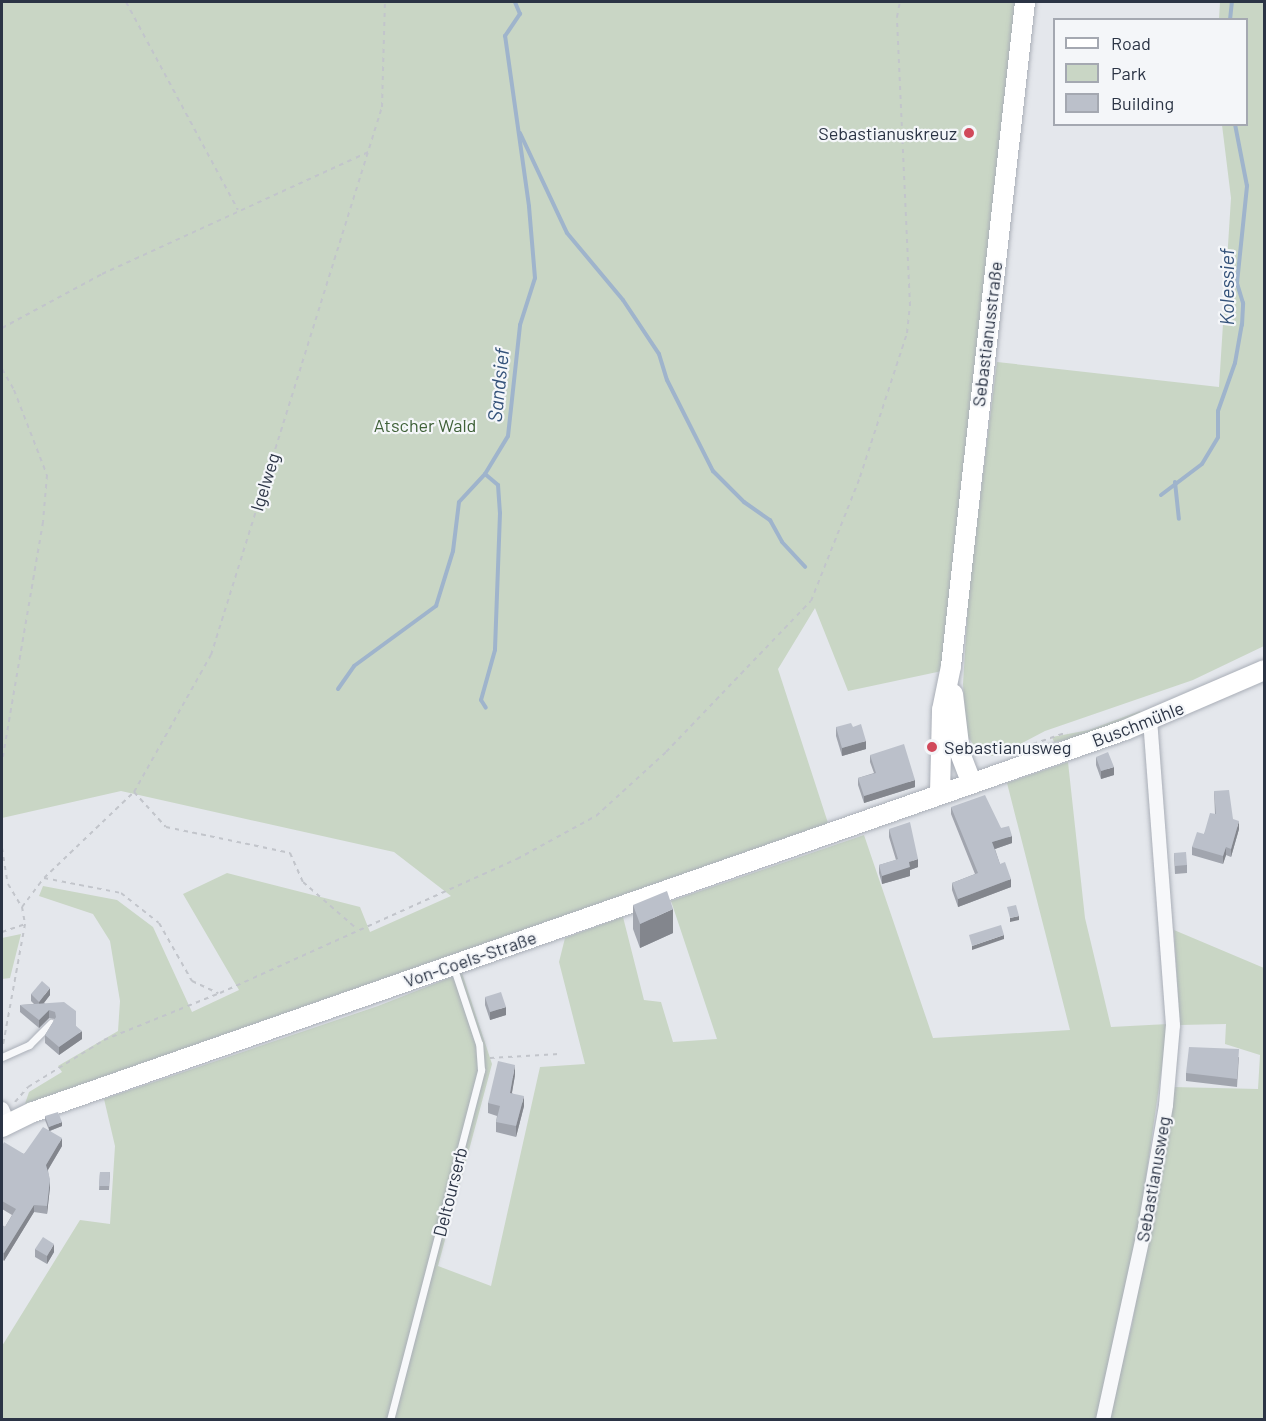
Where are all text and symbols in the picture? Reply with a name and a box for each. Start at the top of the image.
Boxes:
legend [1053,18,1248,126]
text: Road [1111,32,1151,54]
text: Park [1111,62,1146,84]
text: Building [1111,92,1174,114]
place label: Sebastianuskreuz [818,122,957,144]
marker: Sebastianuskreuz [962,126,976,140]
water label: Kolessief [1214,248,1238,326]
street label: Sebastianusstraße [967,260,1007,408]
water label: Sandsief [482,347,514,423]
park label: Atscher Wald [374,414,476,436]
street label: Igelweg [246,450,284,514]
street label: Buschmühle [1089,697,1187,751]
place label: Sebastianusweg [944,736,1071,758]
marker: Sebastianusweg [925,740,939,754]
street label: Von-Coels-Straße [401,926,539,992]
street label: Sebastianusweg [1131,1114,1175,1244]
street label: Deltourserb [428,1145,472,1239]

